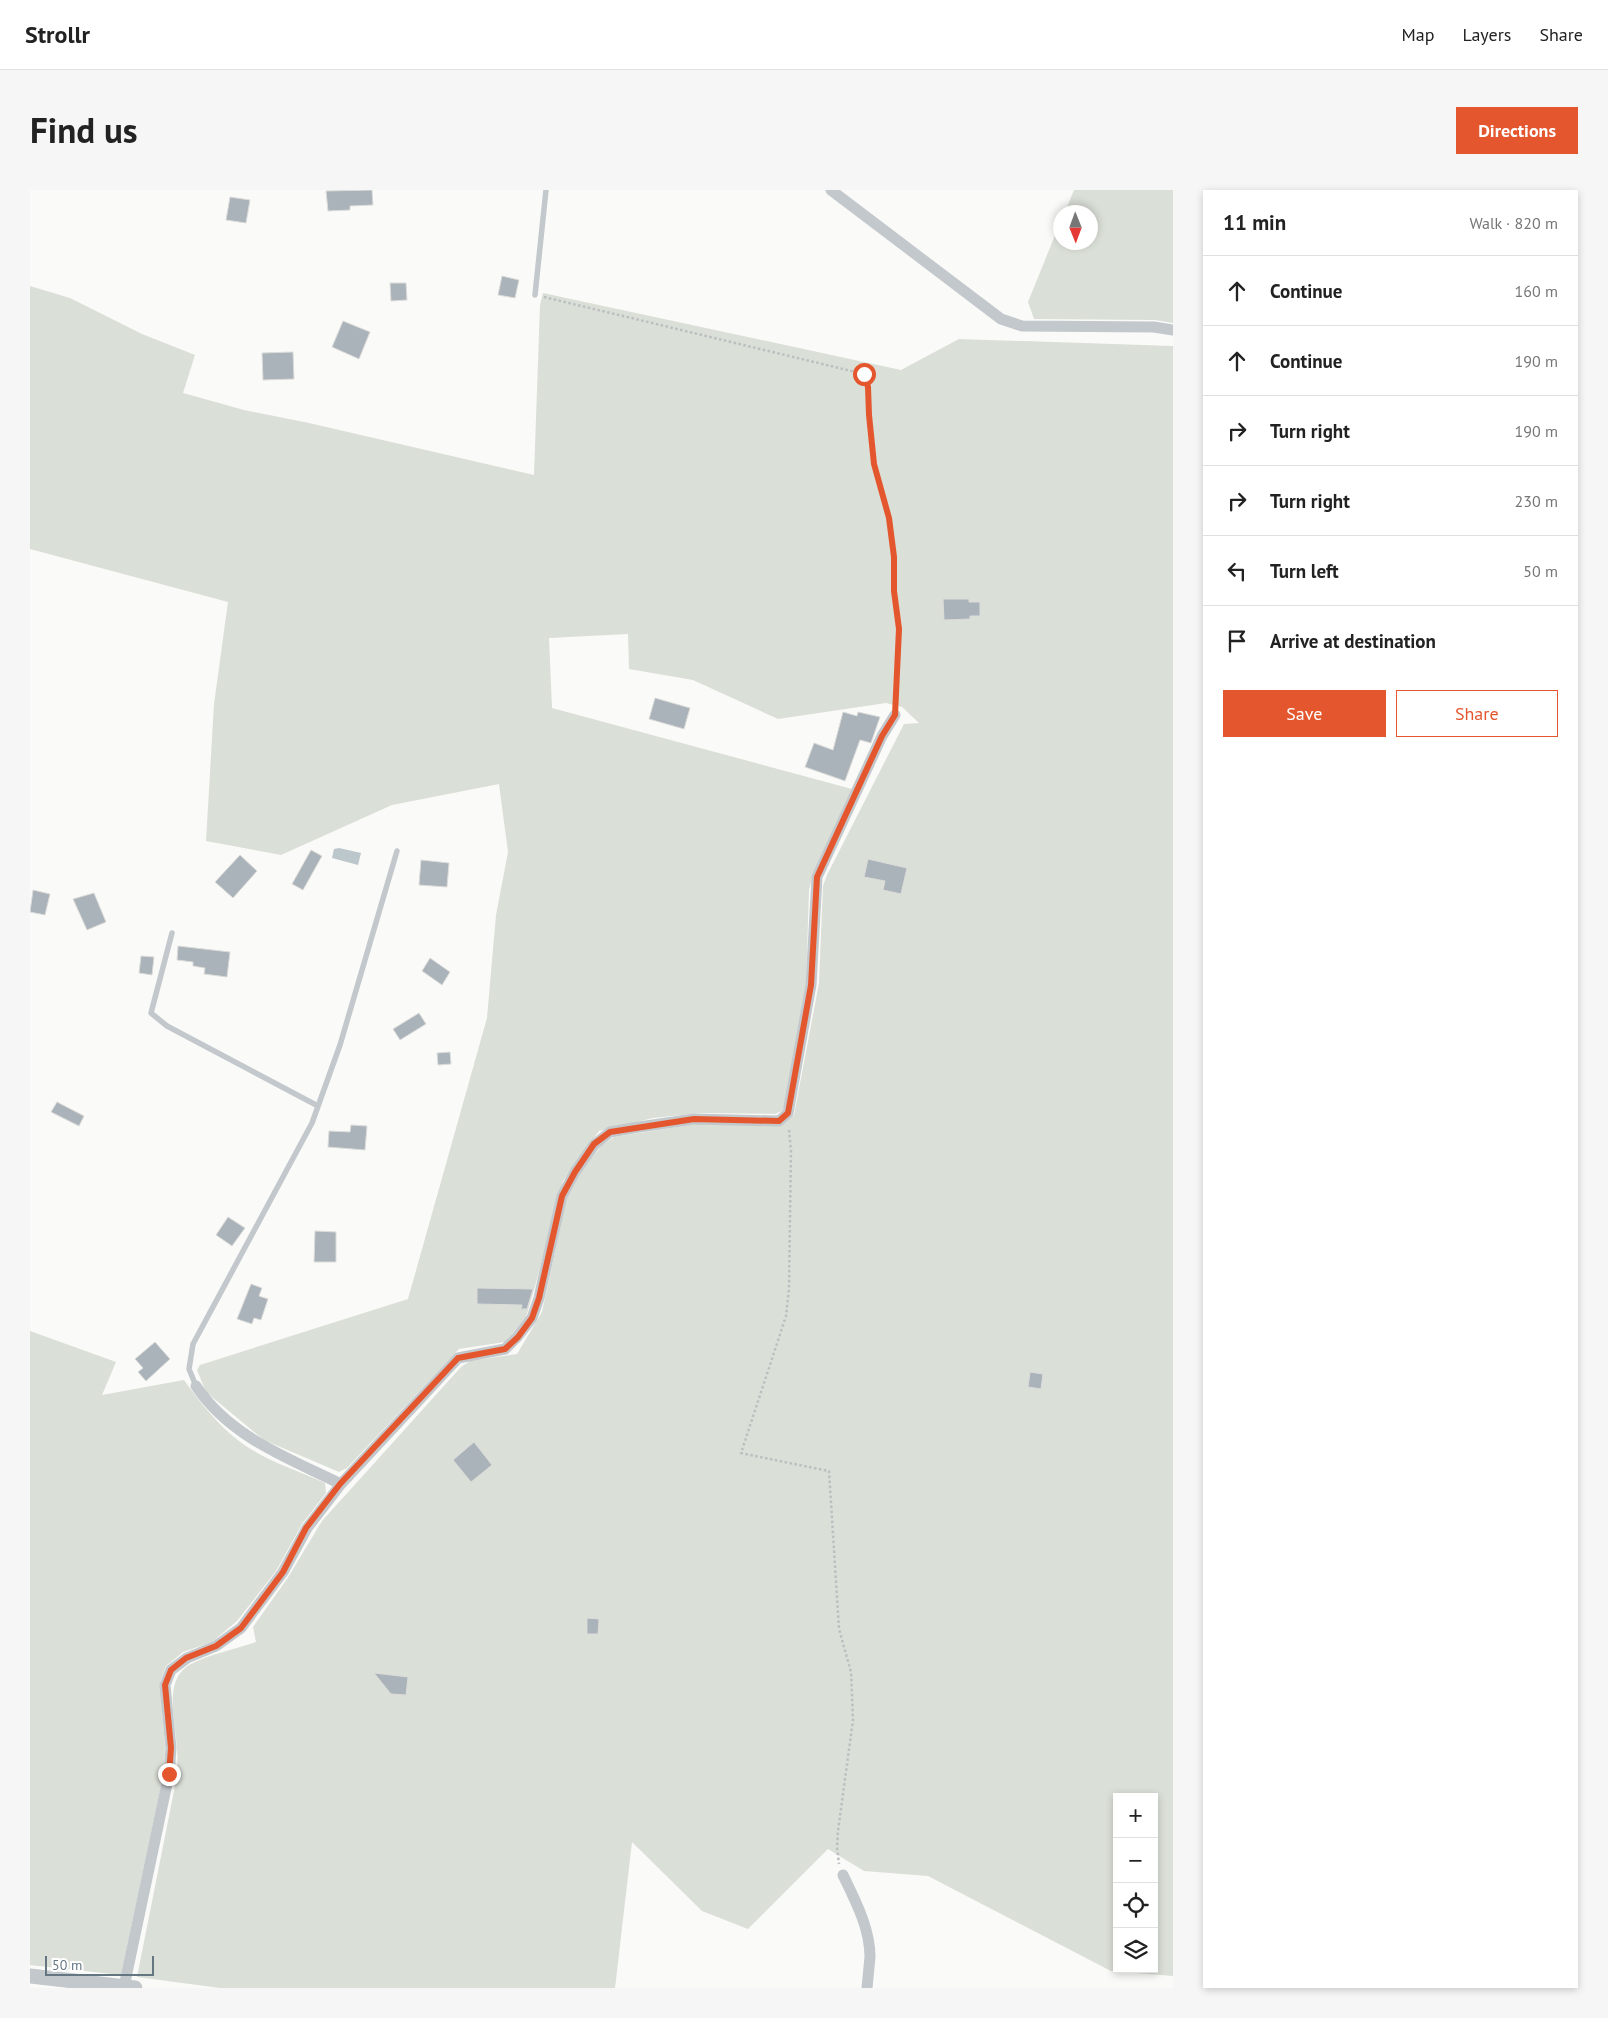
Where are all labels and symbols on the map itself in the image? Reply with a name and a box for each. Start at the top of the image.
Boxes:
north arrow [1053,205,1098,250]
route start [853,363,876,386]
route end [158,1763,181,1786]
scale bar [45,1953,154,1976]

